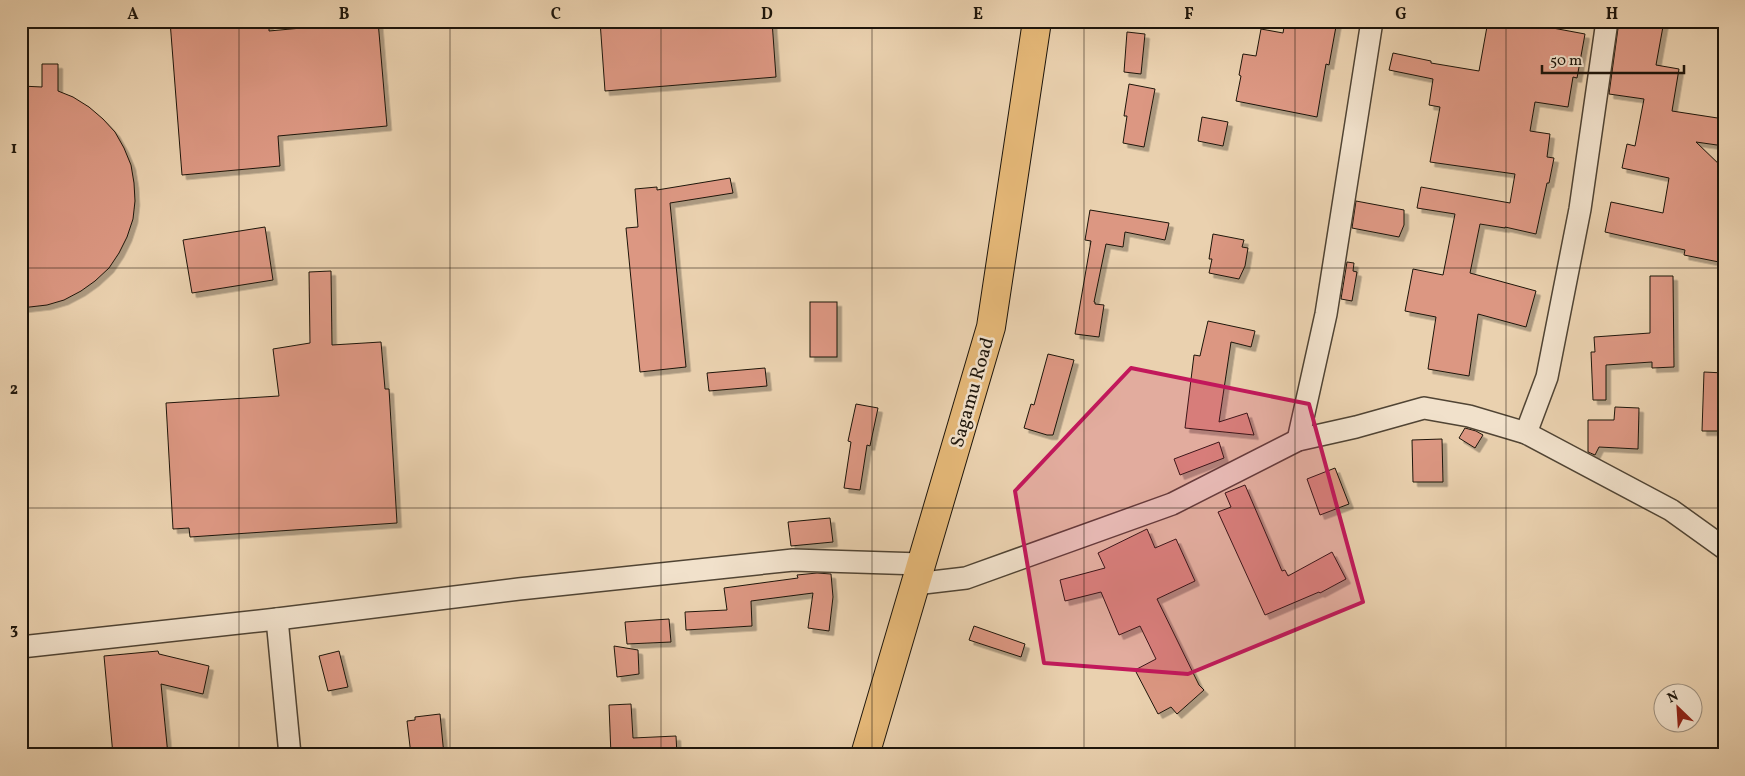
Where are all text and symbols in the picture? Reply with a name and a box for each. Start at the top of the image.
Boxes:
text: A [127,4,139,26]
text: B [339,4,350,26]
text: C [551,4,561,26]
text: D [761,4,773,26]
text: E [973,4,983,26]
text: F [1184,4,1194,26]
text: G [1395,4,1407,26]
text: H [1606,4,1618,26]
scale bar [1542,42,1685,74]
text: 50 m [1550,51,1582,72]
text: 1 [11,138,17,160]
street label: Sagamu Road [945,334,1001,451]
text: 2 [10,379,18,401]
text: 3 [10,619,18,641]
north arrow [1652,684,1702,734]
text: N [1665,687,1682,708]

